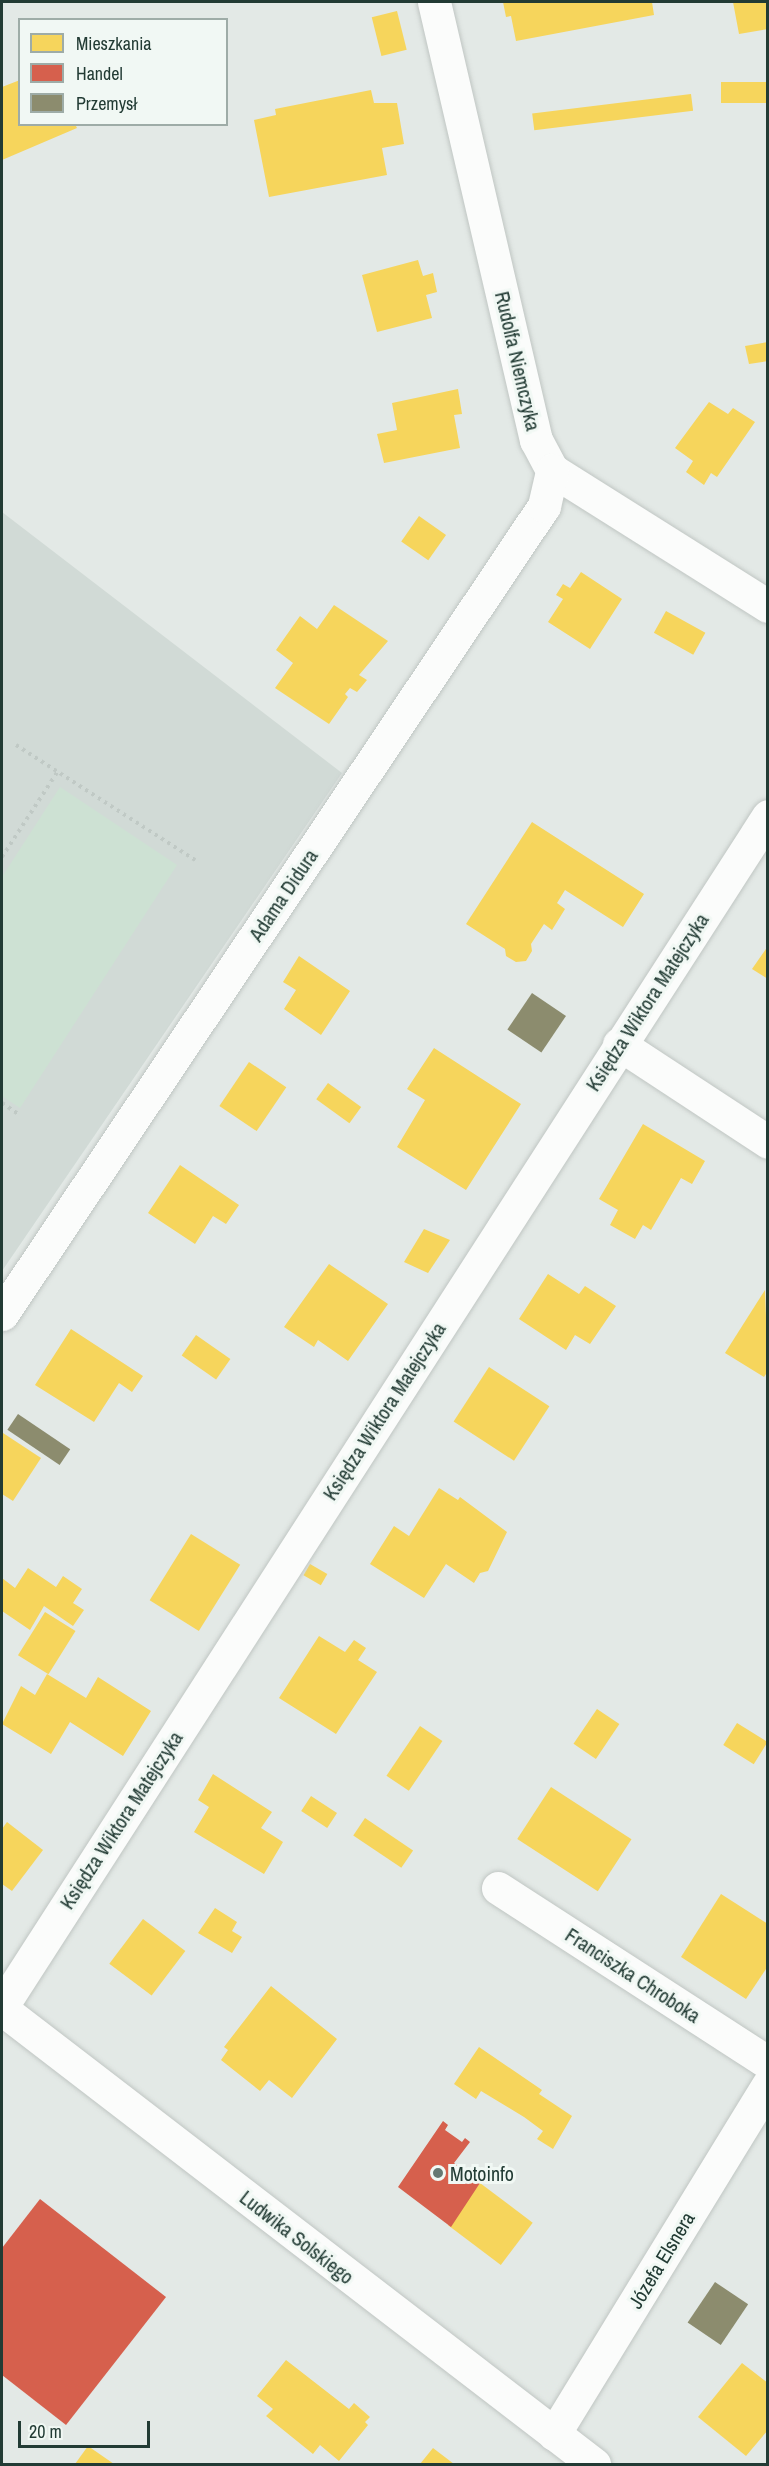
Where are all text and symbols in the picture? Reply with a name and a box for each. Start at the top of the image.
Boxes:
legend [18,18,228,126]
text: Mieszkania [76,31,151,56]
text: Handel [76,61,123,86]
text: Przemysł [76,91,137,116]
street label: Rudolfa Niemczyka [490,289,546,433]
street label: Adama Didura [243,844,323,946]
street label: Księdza Wiktora Matejczyka [581,909,713,1095]
street label: Księdza Wiktora Matejczyka [318,1318,450,1504]
street label: Księdza Wiktora Matejczyka [55,1727,187,1913]
street label: Franciszka Chroboka [561,1922,705,2028]
place label: Motoinfo [450,2161,514,2185]
marker: Motoinfo [431,2166,445,2180]
street label: Ludwika Solskiego [235,2185,359,2289]
street label: Józefa Elsnera [623,2207,699,2313]
scale bar [21,2409,153,2447]
text: 20 m [29,2419,62,2444]

